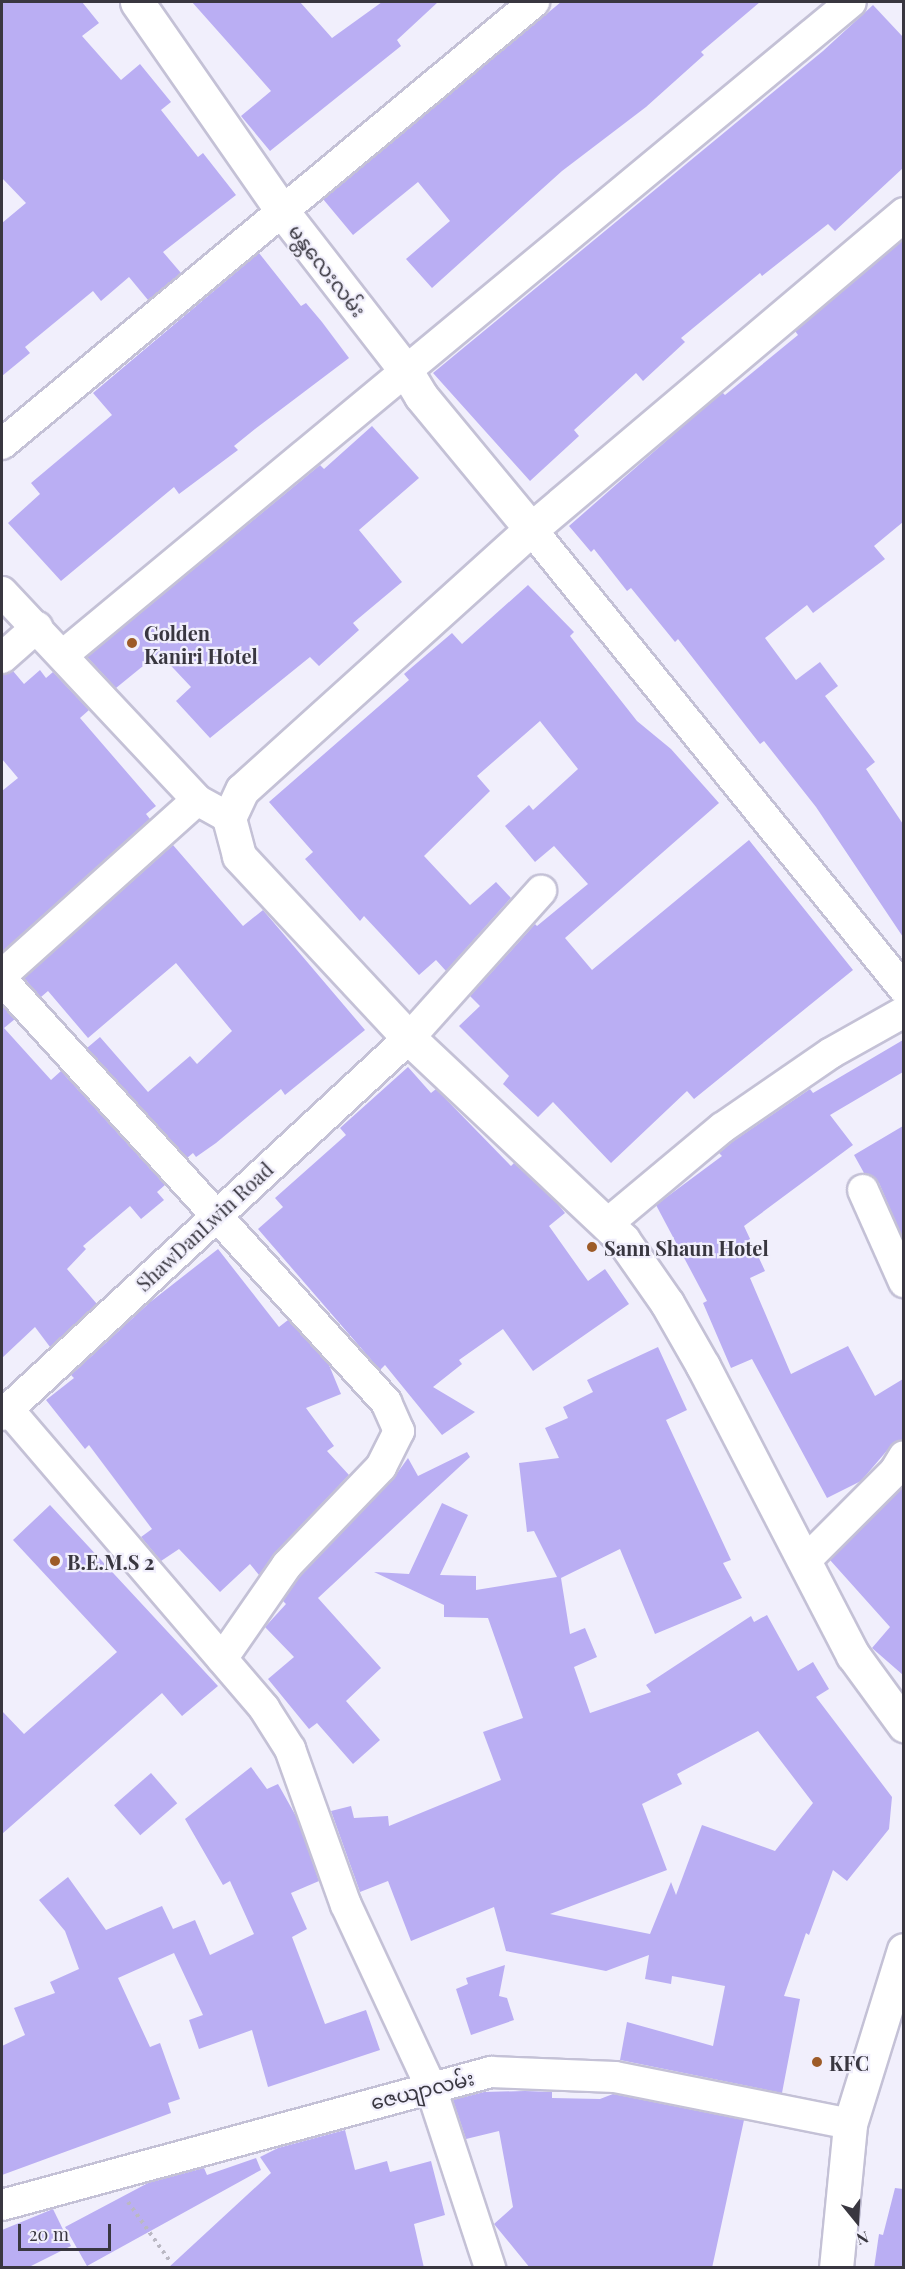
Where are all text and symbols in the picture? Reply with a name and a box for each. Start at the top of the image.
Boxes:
street label: မန္တလေးလမ်း [284,219,372,321]
place label: Golden Kaniri Hotel [144,620,258,667]
marker: Golden Kaniri Hotel [125,636,139,650]
street label: ShawDanLwin Road [131,1157,277,1295]
place label: Sann Shaun Hotel [604,1235,769,1259]
marker: Sann Shaun Hotel [585,1240,599,1254]
place label: B.E.M.S 2 [67,1549,155,1573]
marker: B.E.M.S 2 [48,1554,62,1568]
place label: KFC [829,2050,869,2074]
marker: KFC [810,2055,824,2069]
street label: ဇေယျာလမ်း [368,2065,476,2113]
north arrow [827,2191,887,2251]
scale bar [21,2212,114,2250]
text: 20 m [29,2222,69,2246]
text: N [854,2227,871,2250]

